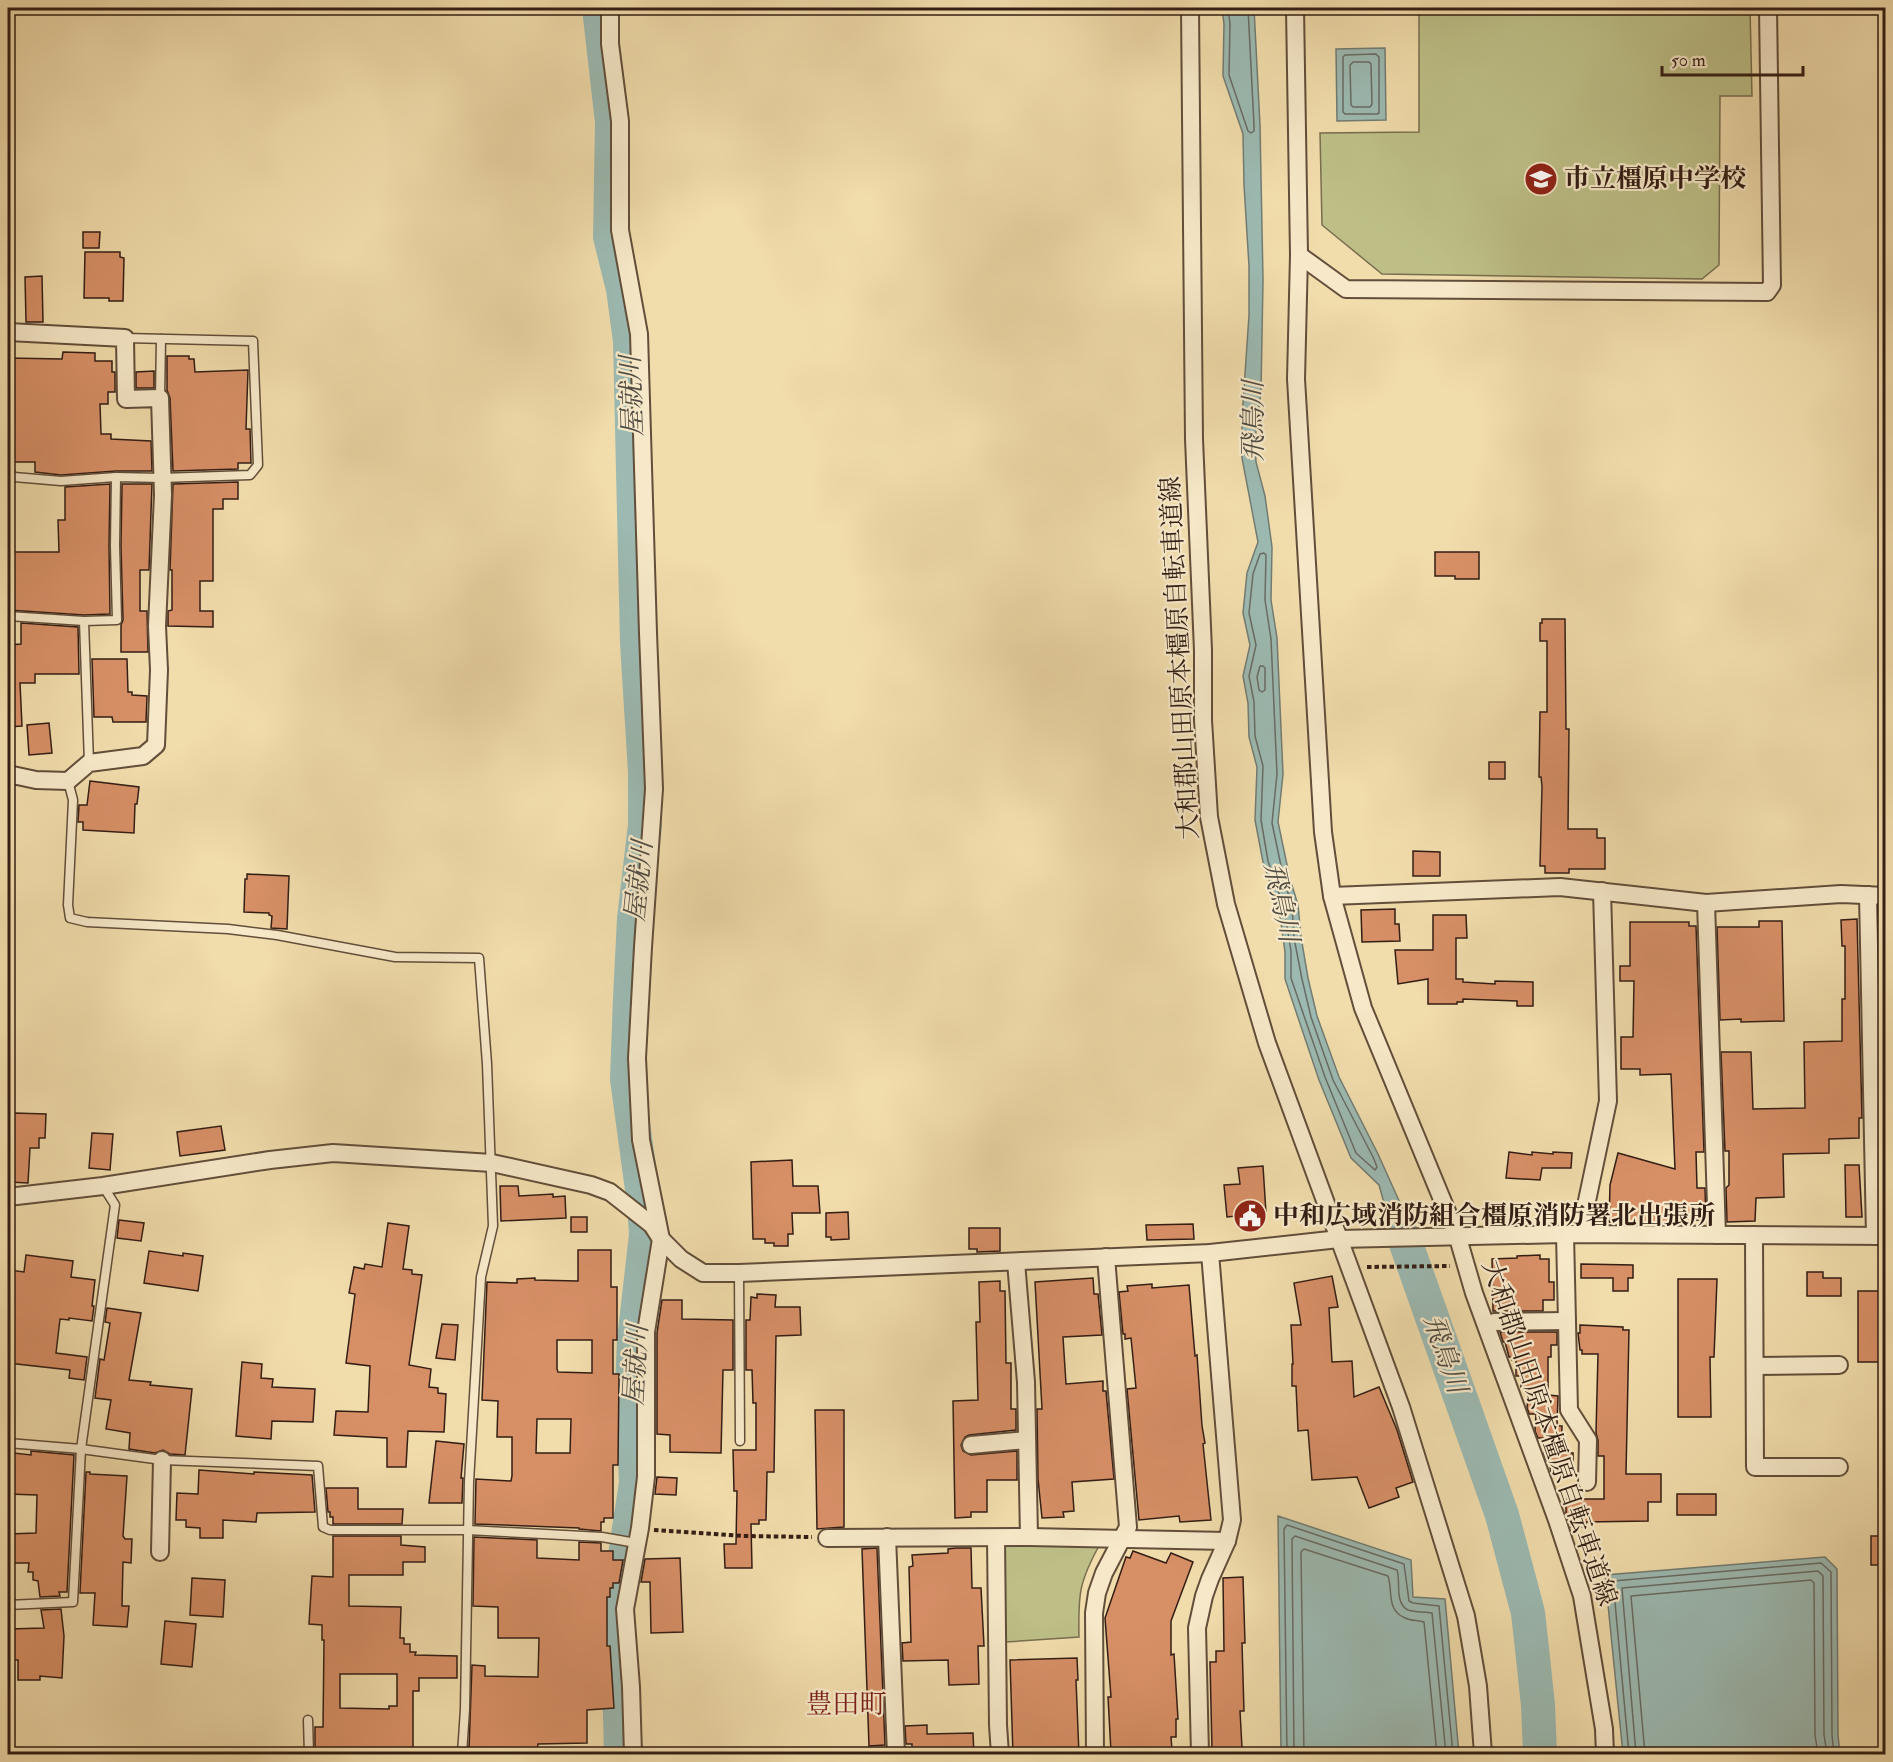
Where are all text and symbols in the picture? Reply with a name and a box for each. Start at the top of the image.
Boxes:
scale bar [1662,39,1803,77]
text: 50 m [1671,49,1706,72]
school or university icon: 市立橿原中学校 [1523,161,1559,197]
place label: 市立橿原中学校 [1564,163,1746,195]
water label: 屋就川 [614,352,650,437]
water label: 飛鳥川 [1237,378,1270,462]
street label: 大和郡山田原本橿原自転車道線 [1154,475,1206,841]
water label: 屋就川 [618,836,660,923]
water label: 飛鳥川 [1256,859,1306,948]
public building icon: 中和広域消防組合橿原消防署北出張所 [1232,1198,1268,1234]
place label: 中和広域消防組合橿原消防署北出張所 [1273,1200,1715,1232]
street label: 大和郡山田原本橿原自転車道線 [1475,1256,1623,1610]
water label: 飛鳥川 [1416,1310,1475,1401]
water label: 屋就川 [617,1321,655,1406]
district label: 豊田町 [806,1688,887,1721]

